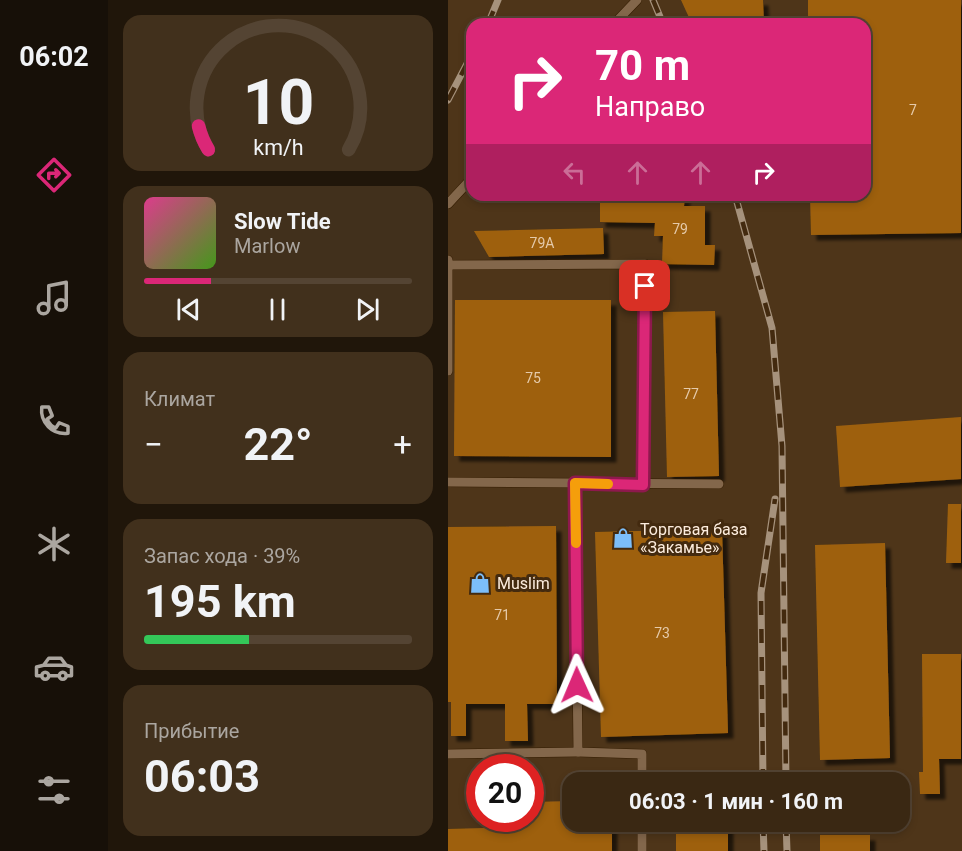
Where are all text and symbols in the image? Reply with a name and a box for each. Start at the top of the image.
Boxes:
text: 06:02 [19,41,89,73]
text: 70 m [595,41,690,90]
icon: right [496,42,574,120]
text: 10 [242,66,314,139]
text: Направо [595,91,705,123]
house number: 7 [909,102,917,118]
text: km/h [253,135,303,160]
icon: directions [33,154,75,196]
icon: left [558,156,591,189]
icon: ahead [621,156,654,189]
icon: ahead [684,156,717,189]
icon: right [747,156,780,189]
text: Slow Tide [234,209,331,234]
house number: 79 [672,221,688,237]
text: Marlow [234,234,300,258]
house number: 79А [530,235,554,251]
pin [619,260,670,311]
icon: arrive [628,269,661,302]
icon: music [33,277,75,319]
icon: previous [172,293,205,326]
icon: pause [261,293,294,326]
icon: next [351,293,384,326]
house number: 75 [525,370,541,386]
house number: 77 [683,386,699,402]
text: Климат [144,387,215,411]
icon: phone [33,400,75,442]
text: 22° [243,418,313,471]
text: − [144,425,163,464]
text: + [393,425,412,464]
place label: Торговая база «Закамье» [640,520,748,557]
icon: climate [33,523,75,565]
shop icon: Торговая база «Закамье» [611,526,635,550]
text: Запас хода · 39% [144,544,300,568]
shop icon: Muslim [468,571,492,595]
place label: Muslim [497,574,550,593]
text: 195 km [144,575,296,628]
house number: 71 [494,607,510,623]
house number: 73 [654,625,670,641]
icon: car [33,646,75,688]
position arrow [545,653,609,717]
text: Прибытие [144,719,239,743]
text: 06:03 [144,750,260,803]
speed limit sign: 20 [466,754,544,832]
icon: filters [33,769,75,811]
text: 06:03 · 1 мин · 160 m [629,789,843,814]

